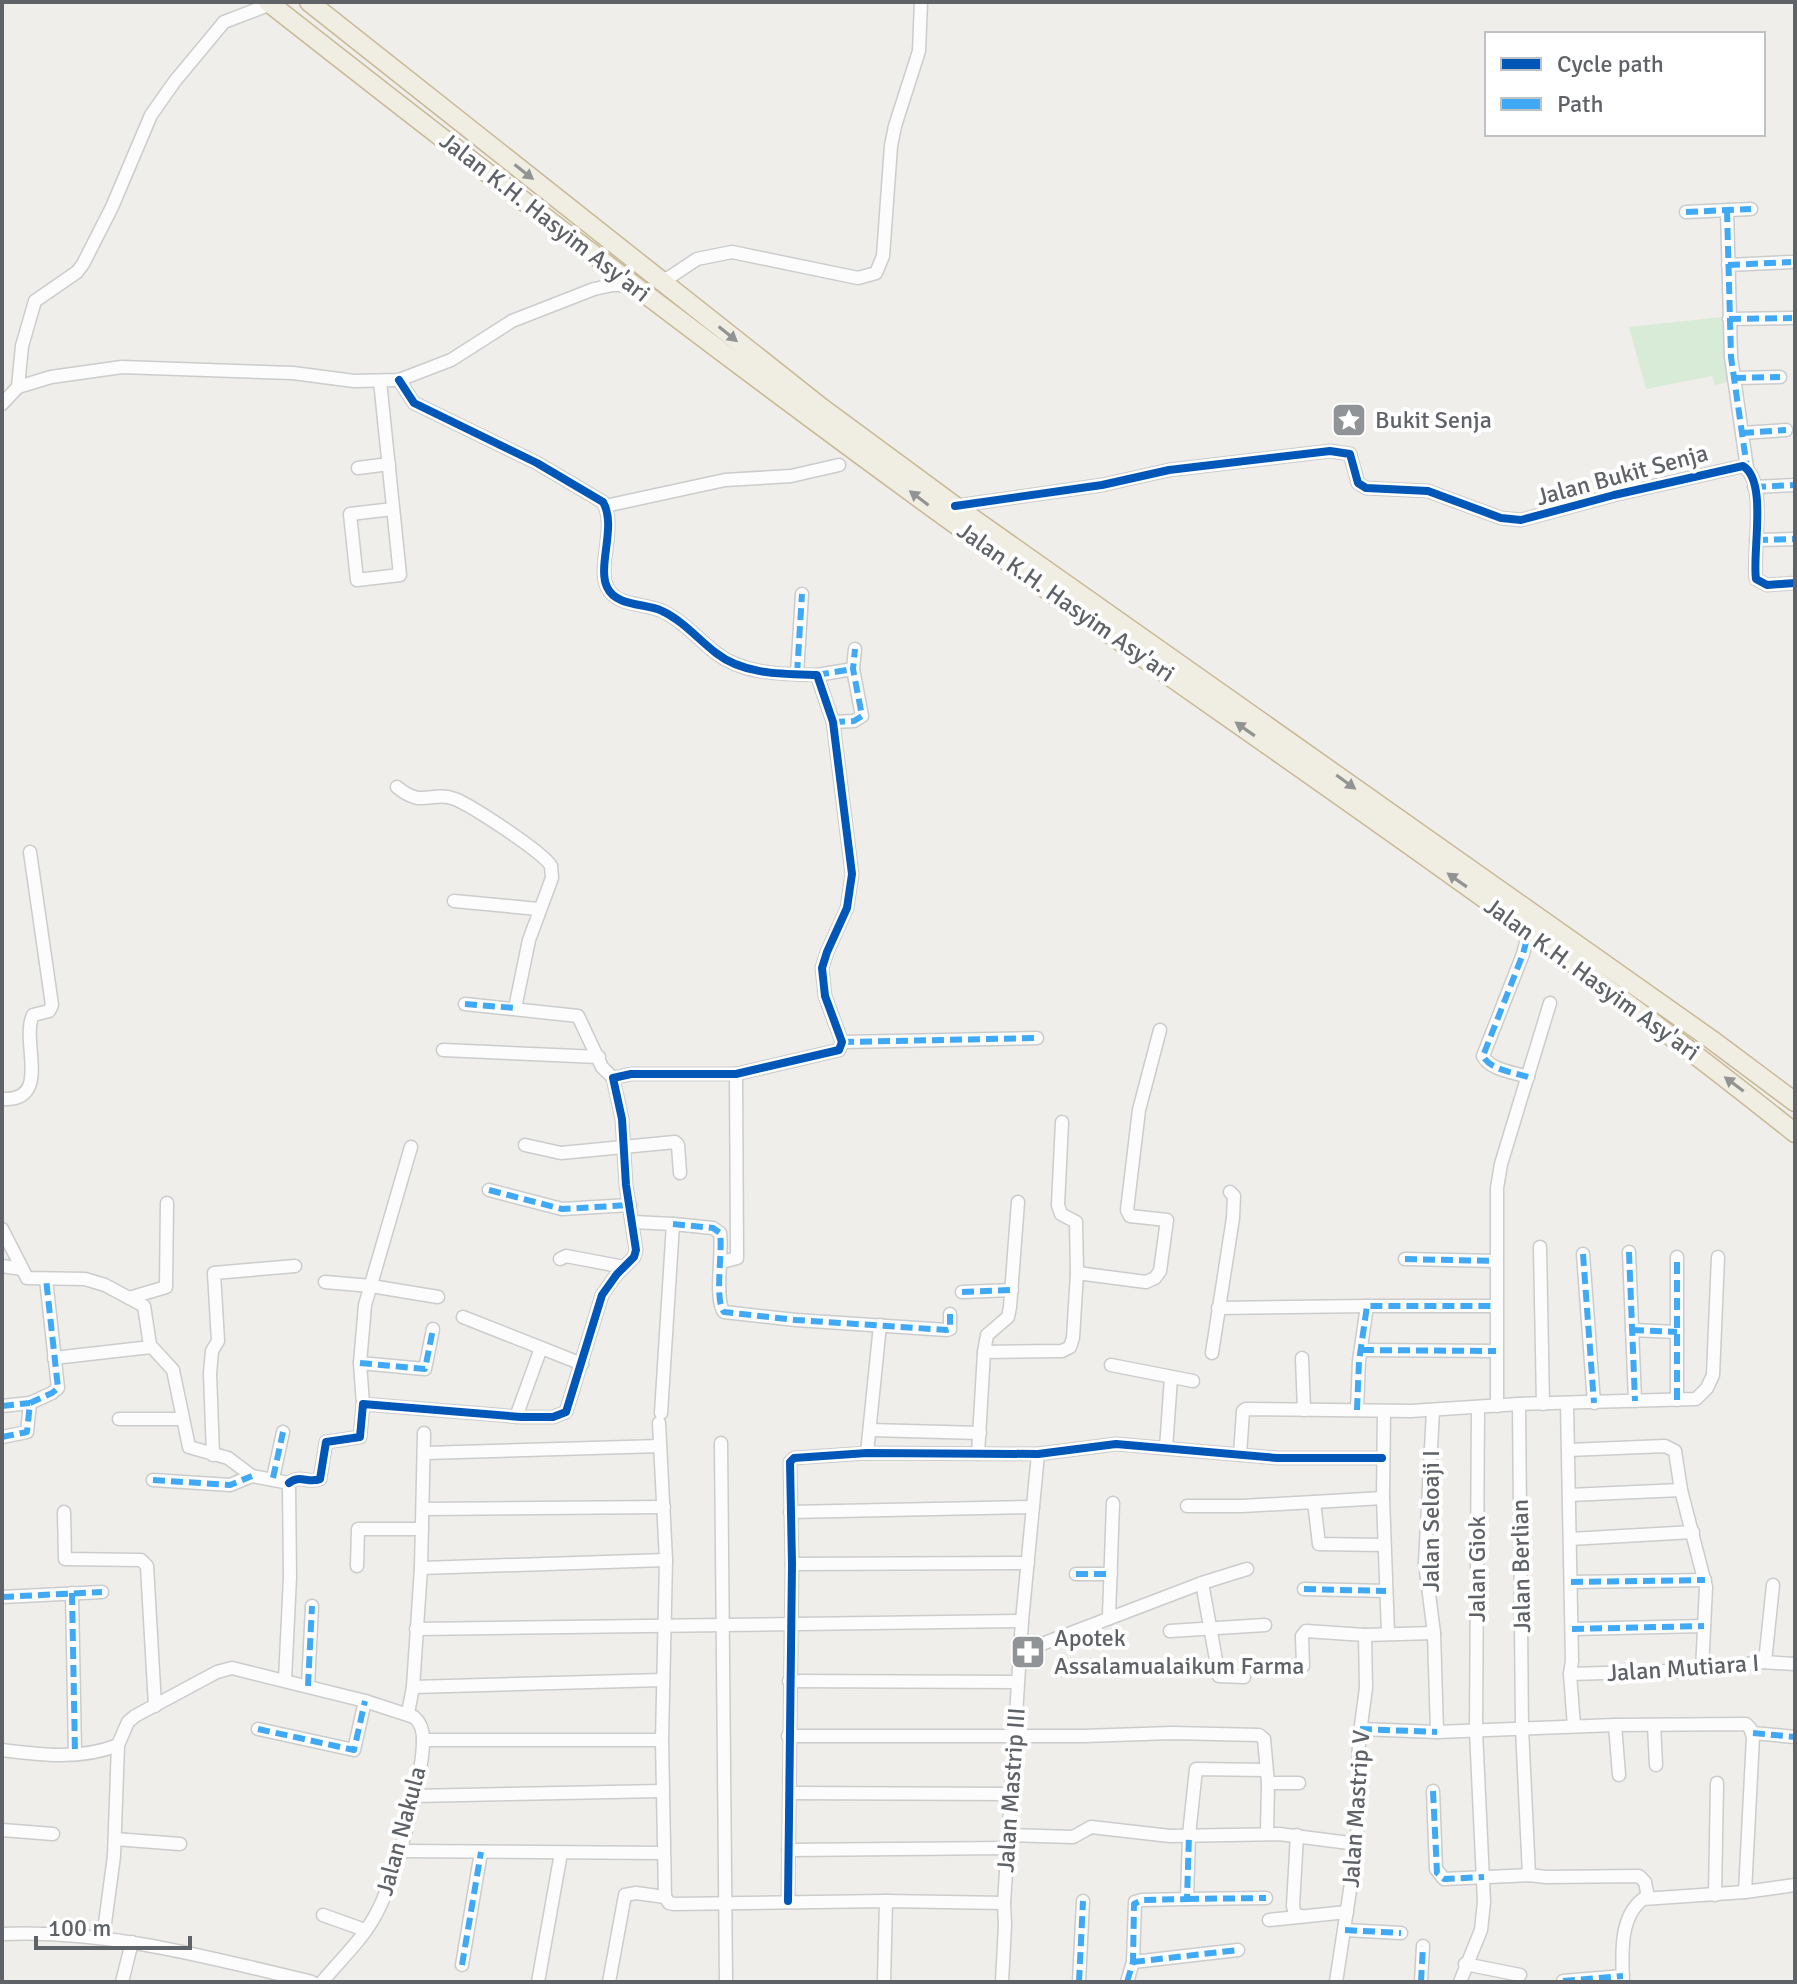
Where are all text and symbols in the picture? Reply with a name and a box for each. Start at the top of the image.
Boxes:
legend [1485,32,1765,136]
text: Cycle path [1557,49,1664,79]
text: Path [1557,89,1603,119]
street label: Jalan K.H. Hasyim Asy'ari [434,126,656,308]
one-way arrow [514,163,534,180]
one-way arrow [718,325,738,342]
place icon: Bukit Senja [1330,401,1368,439]
place label: Bukit Senja [1375,405,1492,435]
street label: Jalan Bukit Senja [1533,438,1711,512]
one-way arrow [909,490,929,506]
street label: Jalan K.H. Hasyim Asy'ari [951,515,1181,689]
one-way arrow [1235,722,1255,738]
one-way arrow [1335,774,1357,790]
one-way arrow [1446,872,1468,888]
street label: Jalan K.H. Hasyim Asy'ari [1479,891,1705,1067]
one-way arrow [1724,1077,1744,1093]
street label: Jalan Seloaji I [1416,1450,1446,1592]
street label: Jalan Berlian [1505,1499,1537,1633]
street label: Jalan Giok [1462,1516,1492,1622]
place label: Apotek Assalamualaikum Farma [1054,1623,1305,1681]
pharmacy icon: Apotek Assalamualaikum Farma [1009,1633,1047,1671]
street label: Jalan Mutiara I [1606,1648,1760,1688]
street label: Jalan Mastrip III [990,1707,1032,1873]
street label: Jalan Mastrip V [1336,1729,1376,1889]
street label: Jalan Nakula [369,1763,433,1899]
scale bar [36,1900,190,1950]
text: 100 m [48,1913,111,1943]

